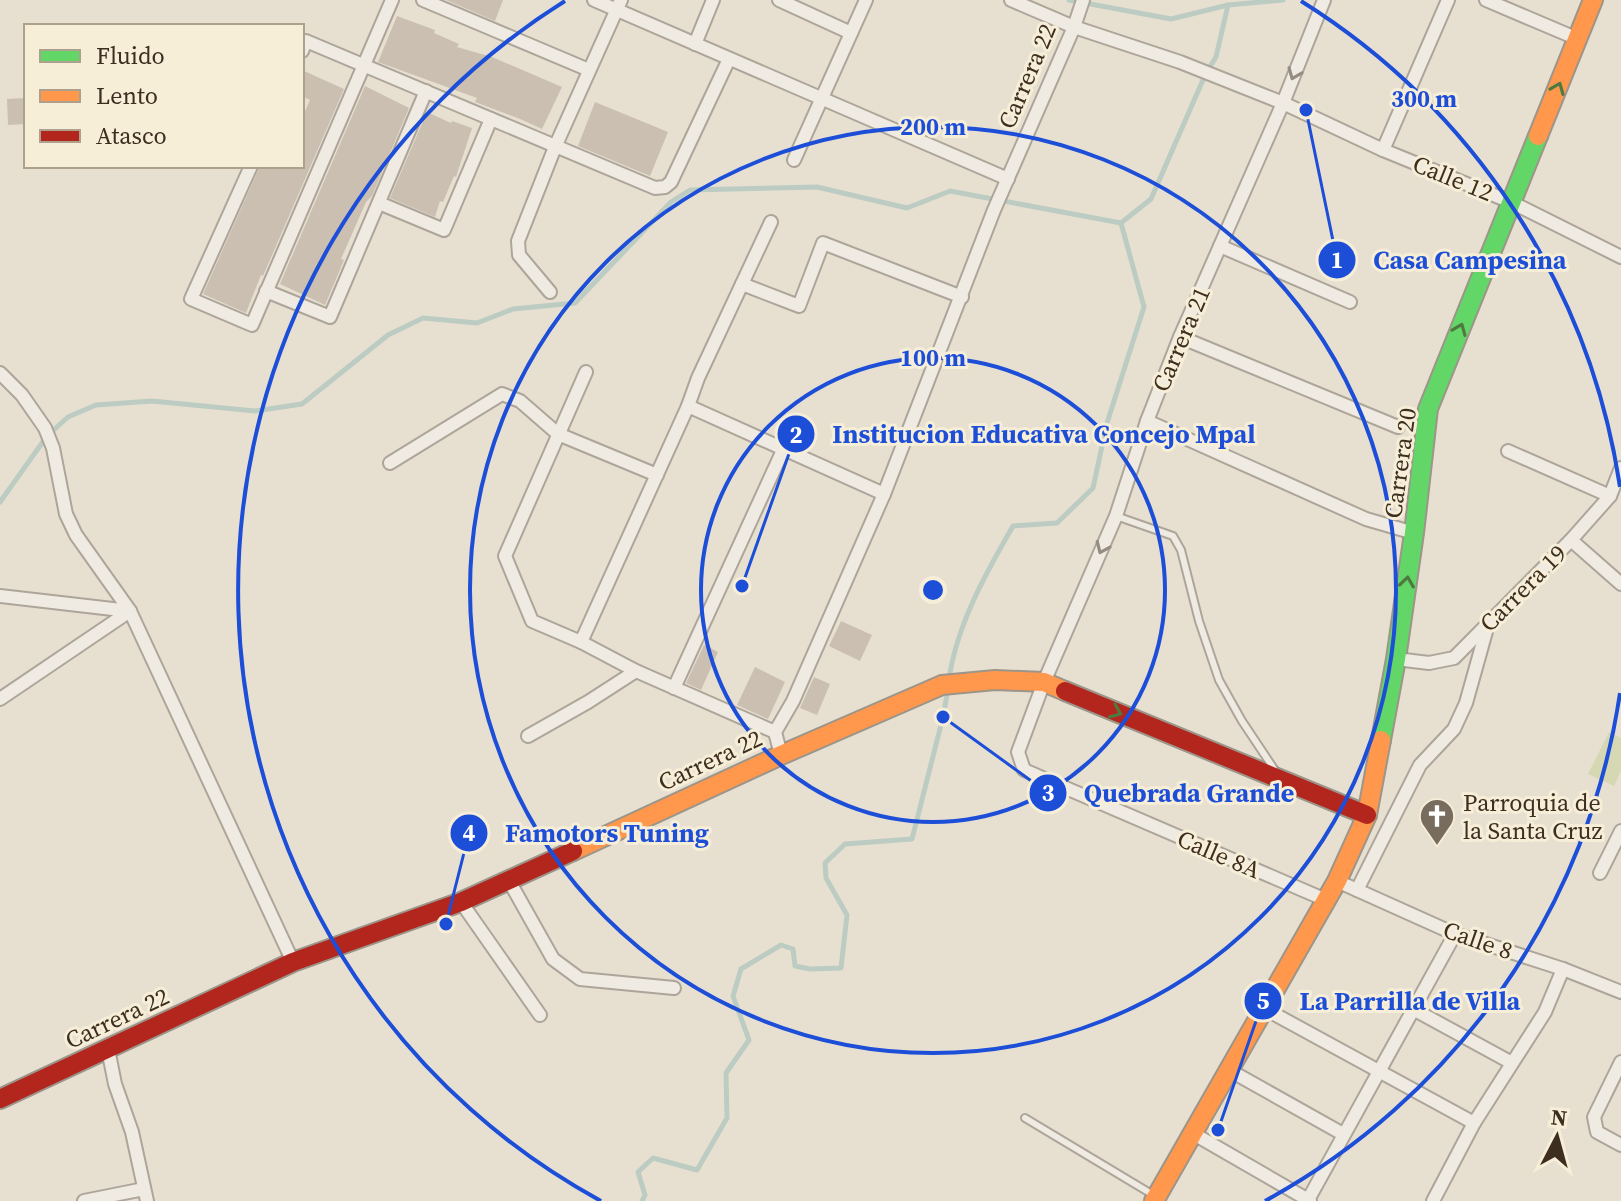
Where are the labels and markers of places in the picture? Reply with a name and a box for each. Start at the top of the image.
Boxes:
callout: Casa Campesina [1317,235,1583,285]
callout: Institucion Educativa Concejo Mpal [776,409,1272,459]
centre of rings [919,576,947,604]
callout: Quebrada Grande [1028,768,1311,818]
place label: Parroquia de la Santa Cruz [1463,786,1602,847]
church icon: Parroquia de la Santa Cruz [1418,797,1456,847]
callout: Famotors Tuning [449,808,725,858]
callout: La Parrilla de Villa [1243,976,1536,1026]

